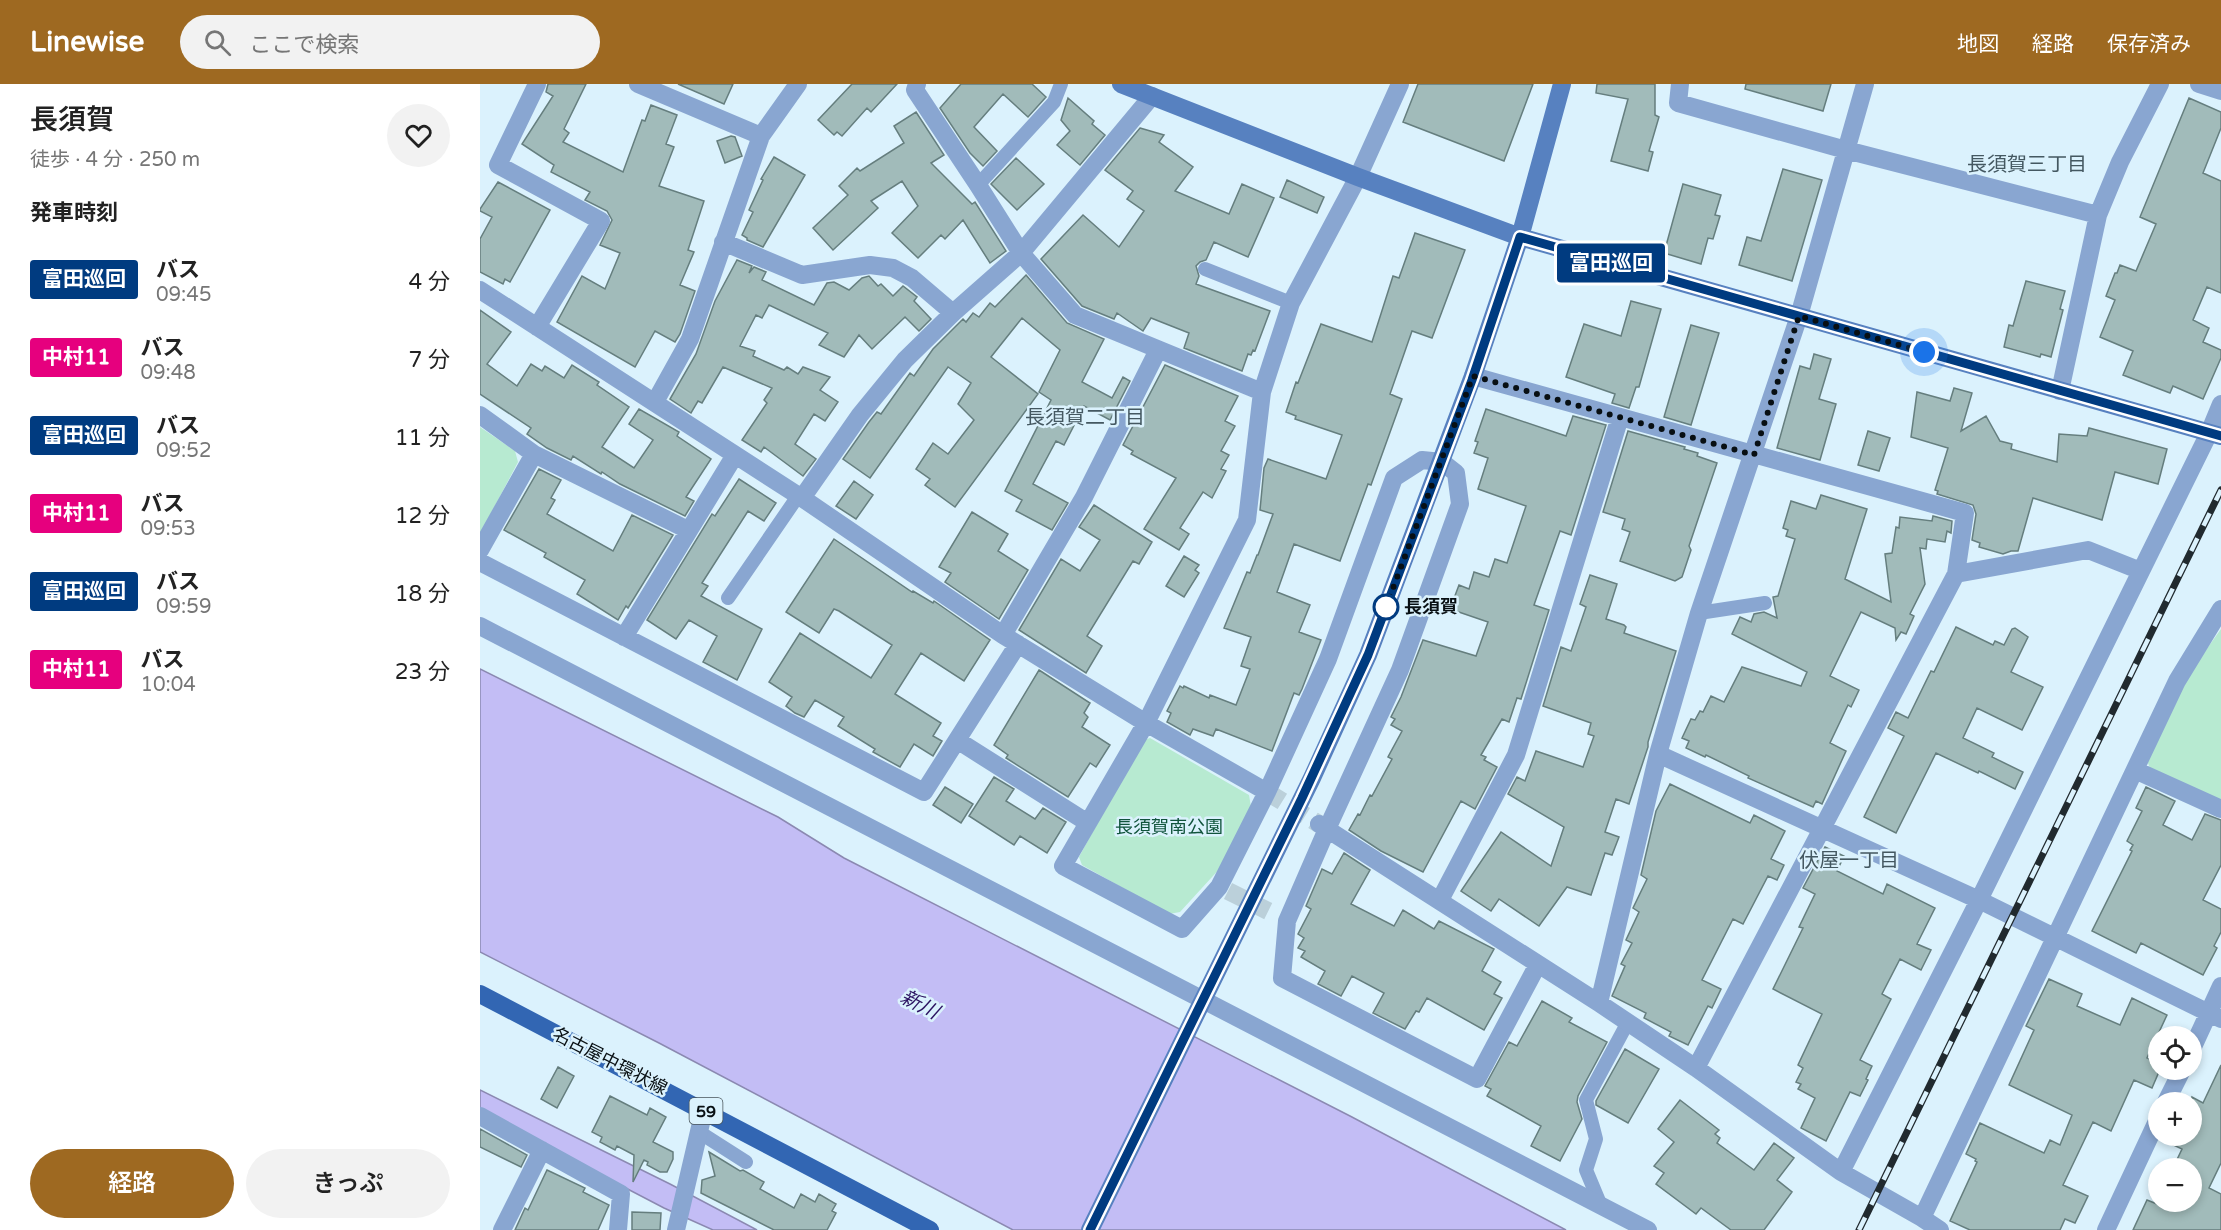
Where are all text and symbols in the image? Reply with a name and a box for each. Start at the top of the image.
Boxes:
search box [180,15,600,69]
text: Linewise [30,25,144,59]
icon: search [201,26,234,59]
text: ここで検索 [249,32,359,58]
text: 地図 [1957,32,1999,57]
text: 経路 [2032,32,2074,57]
text: 保存済み [2107,32,2191,57]
text: 長須賀 [30,103,114,137]
button: heart [387,104,450,167]
text: 徒歩 · 4 分 · 250 m [30,148,200,172]
district label: 長須賀三丁目 [1967,153,2087,177]
text: 発車時刻 [30,200,118,226]
line badge: 富田巡回 [1569,244,1653,282]
text: 富田巡回 [1569,251,1653,276]
text: バス [156,257,200,283]
text: 富田巡回 [42,267,126,292]
text: 4 分 [408,269,450,295]
text: 09:45 [156,283,211,307]
text: バス [140,335,184,361]
your location [1909,337,1939,367]
text: 中村11 [42,345,110,370]
text: 7 分 [408,347,450,373]
text: 09:48 [140,361,196,385]
district label: 長須賀二丁目 [1025,406,1145,430]
text: バス [156,413,200,439]
text: 富田巡回 [42,423,126,448]
text: 11 分 [395,425,450,451]
text: 09:52 [156,439,211,463]
text: バス [140,491,184,517]
text: 中村11 [42,501,110,526]
text: 12 分 [395,503,450,529]
text: 09:53 [140,517,196,541]
text: バス [156,569,200,595]
text: 富田巡回 [42,579,126,604]
text: 18 分 [395,581,450,607]
marker: 長須賀 [1373,594,1399,620]
text: 09:59 [156,595,211,619]
place label: 長須賀 [1404,596,1458,618]
text: バス [140,647,184,673]
text: 中村11 [42,657,110,682]
text: 23 分 [395,659,450,685]
text: 10:04 [140,673,196,697]
park label: 長須賀南公園 [1115,816,1223,838]
district label: 伏屋一丁目 [1799,849,1899,873]
water label: 新川 [896,985,945,1026]
street label: 名古屋中環状線 [549,1023,671,1099]
map controls [2148,1026,2202,1212]
button: locate [2148,1026,2202,1080]
button: + [2148,1092,2202,1146]
road number: 59 [690,1098,722,1124]
button: 経路 [30,1149,234,1218]
button: きっぷ [246,1149,450,1218]
button: − [2148,1158,2202,1212]

